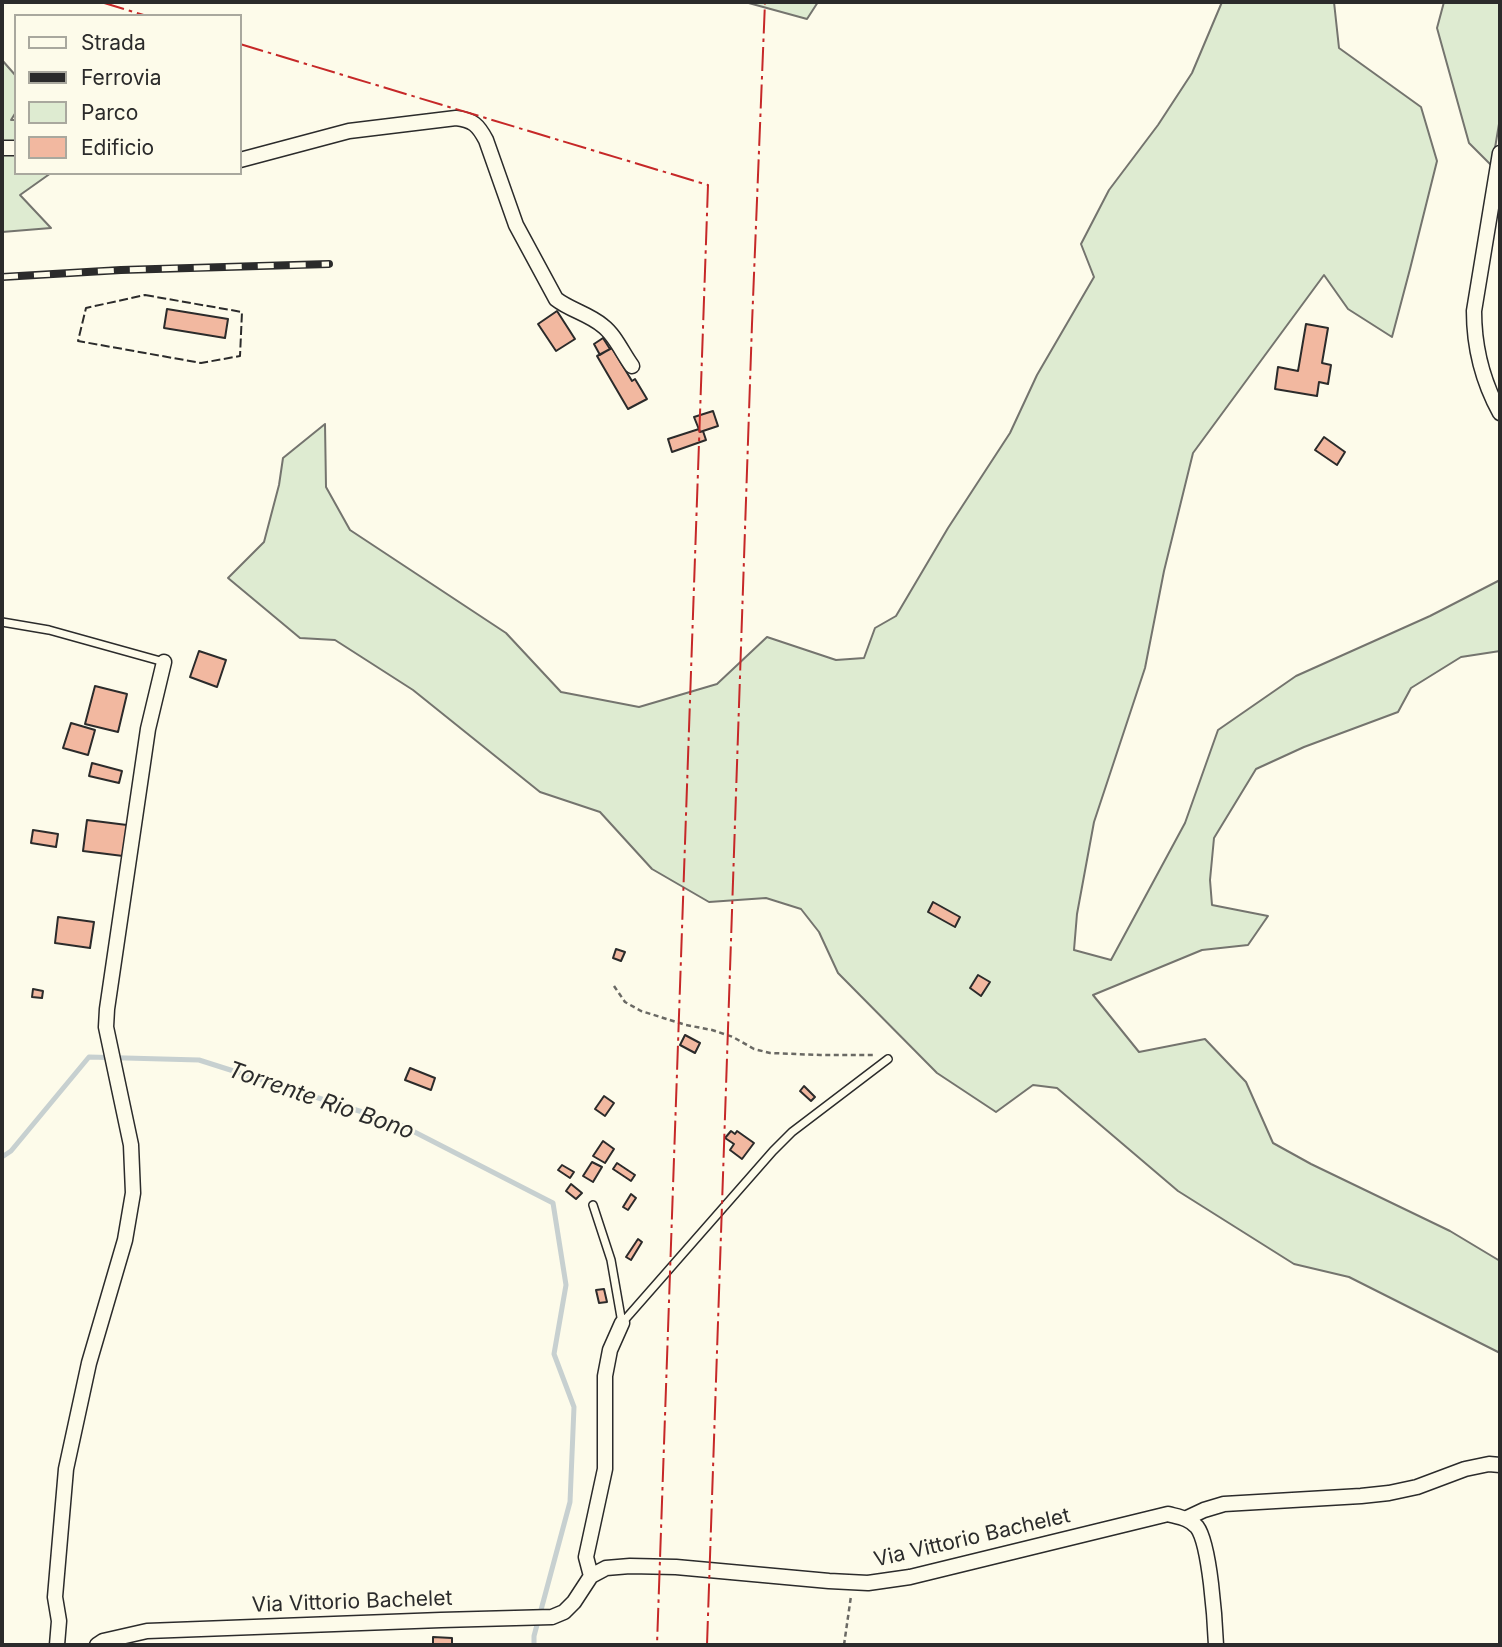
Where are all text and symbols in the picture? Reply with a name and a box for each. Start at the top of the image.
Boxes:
legend [14,14,242,175]
text: Strada [81,30,146,55]
text: Ferrovia [81,65,161,90]
text: Parco [81,100,138,125]
text: Edificio [81,135,154,160]
water label: Torrente Rio Bono [224,1056,418,1146]
street label: Via Vittorio Bachelet [871,1503,1073,1573]
street label: Via Vittorio Bachelet [251,1586,453,1618]

